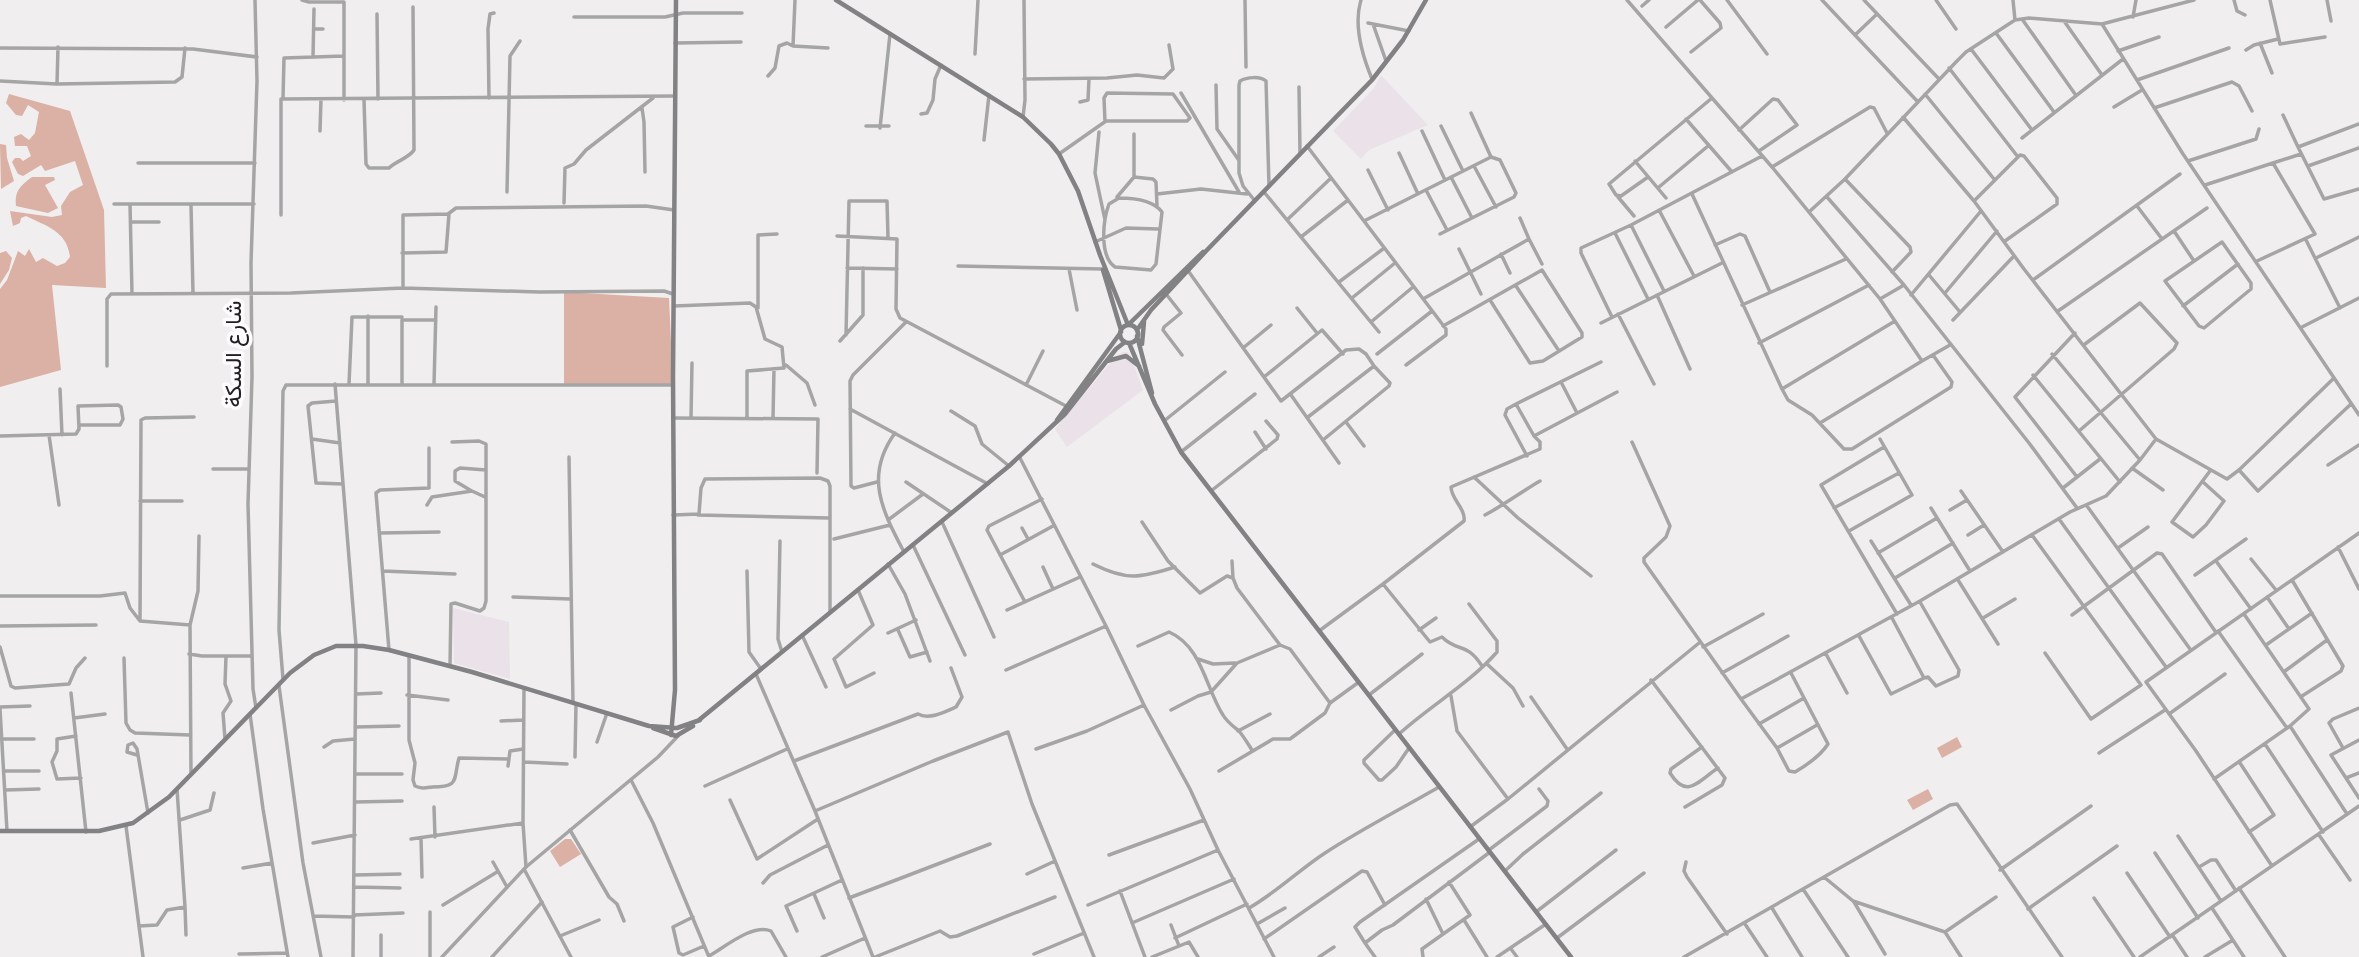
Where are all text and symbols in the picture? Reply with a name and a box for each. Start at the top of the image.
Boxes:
street label: شارع السكة [220,301,249,407]

